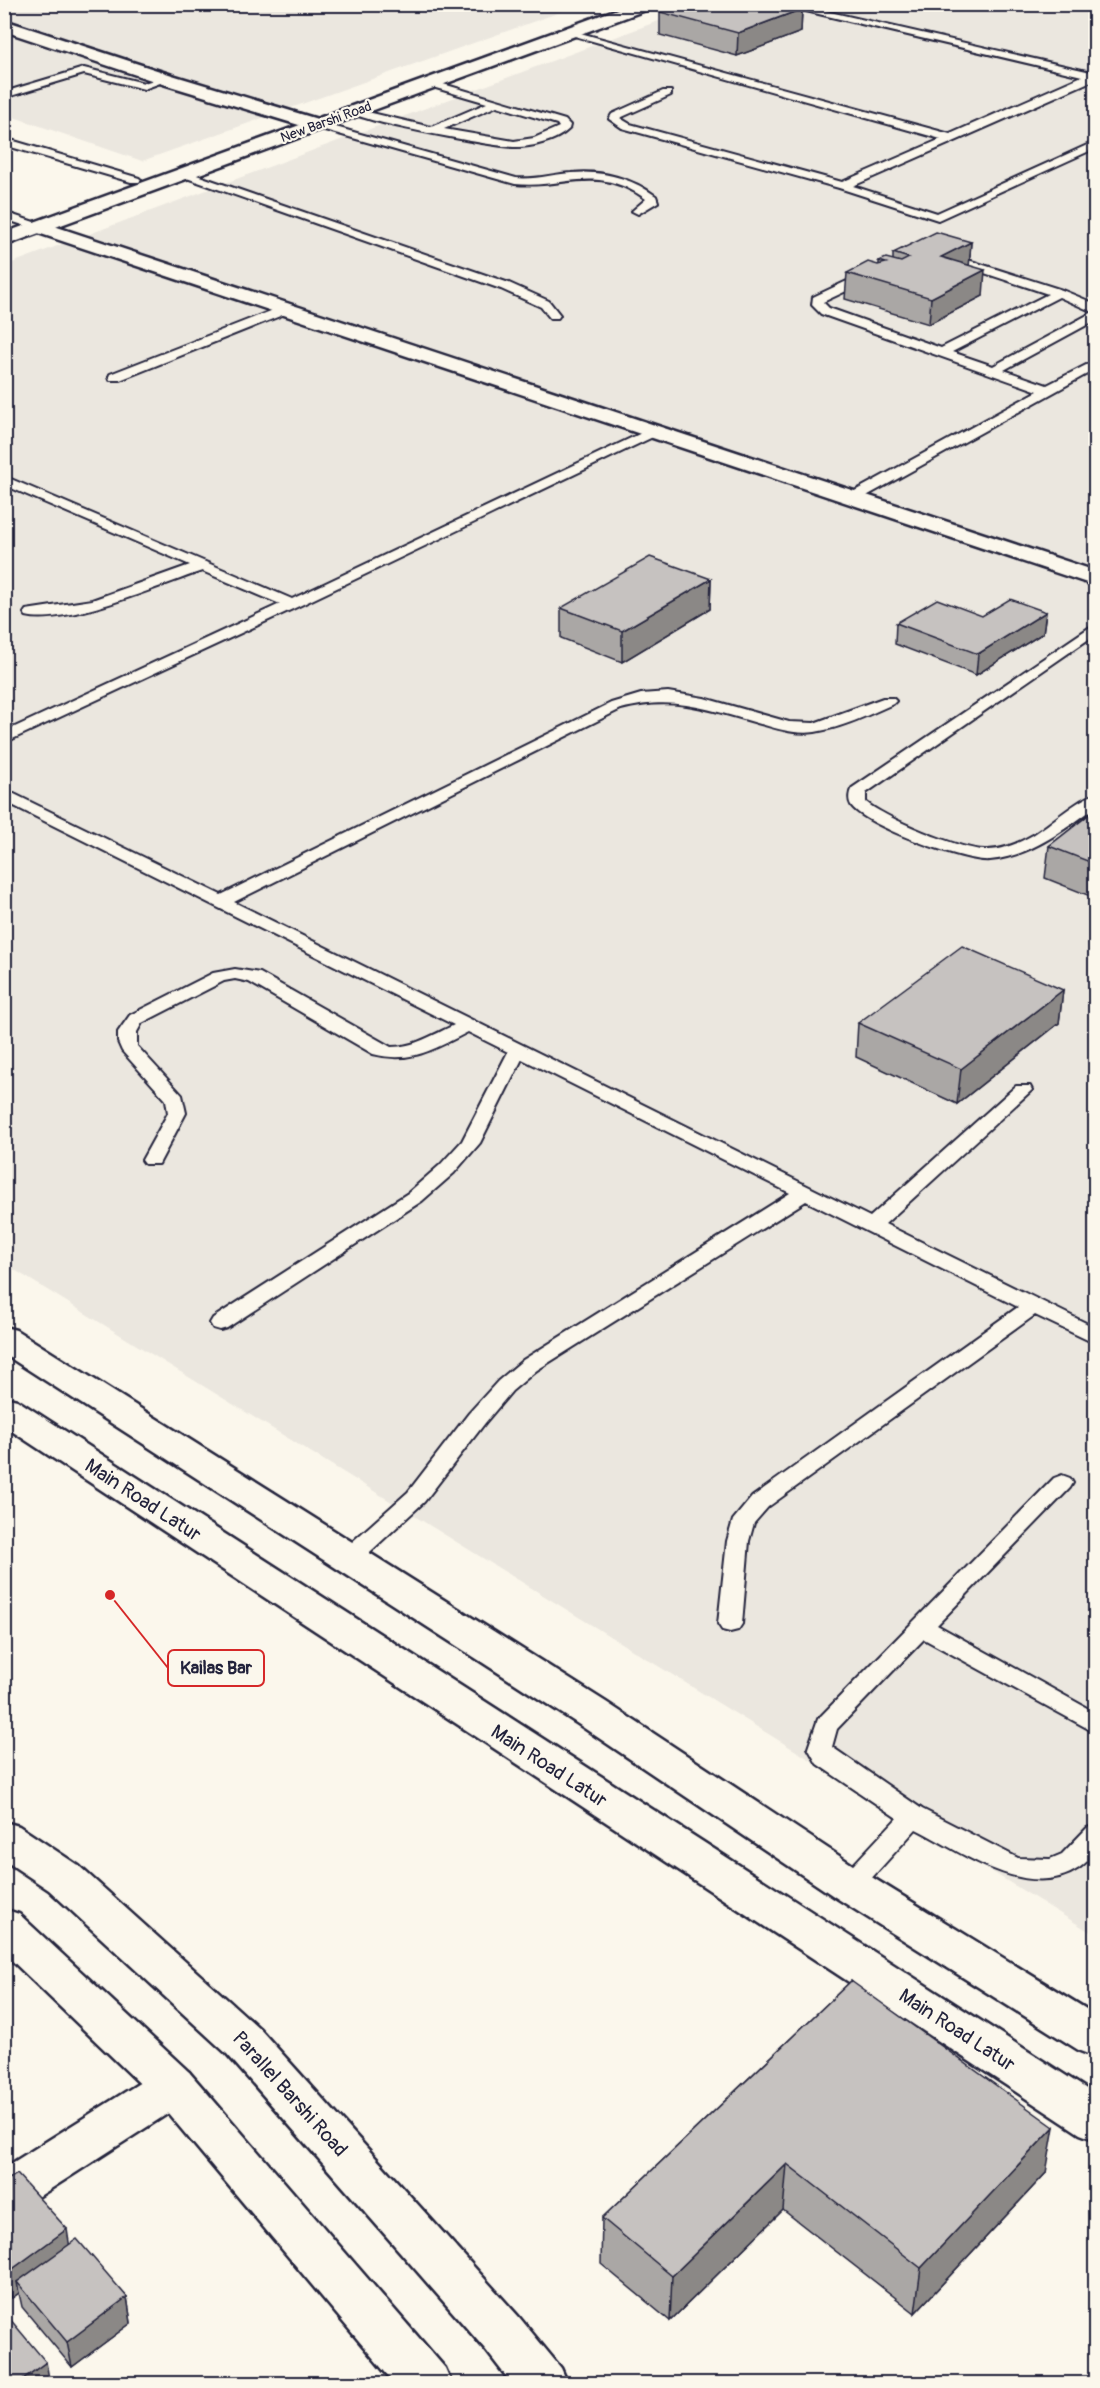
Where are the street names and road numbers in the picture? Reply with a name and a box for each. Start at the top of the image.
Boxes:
street label: New Barshi Road [278,98,374,146]
street label: Main Road Latur [80,1453,206,1547]
street label: Main Road Latur [486,1719,612,1813]
street label: Main Road Latur [894,1983,1020,2077]
street label: Parallel Barshi Road [227,2026,353,2162]

